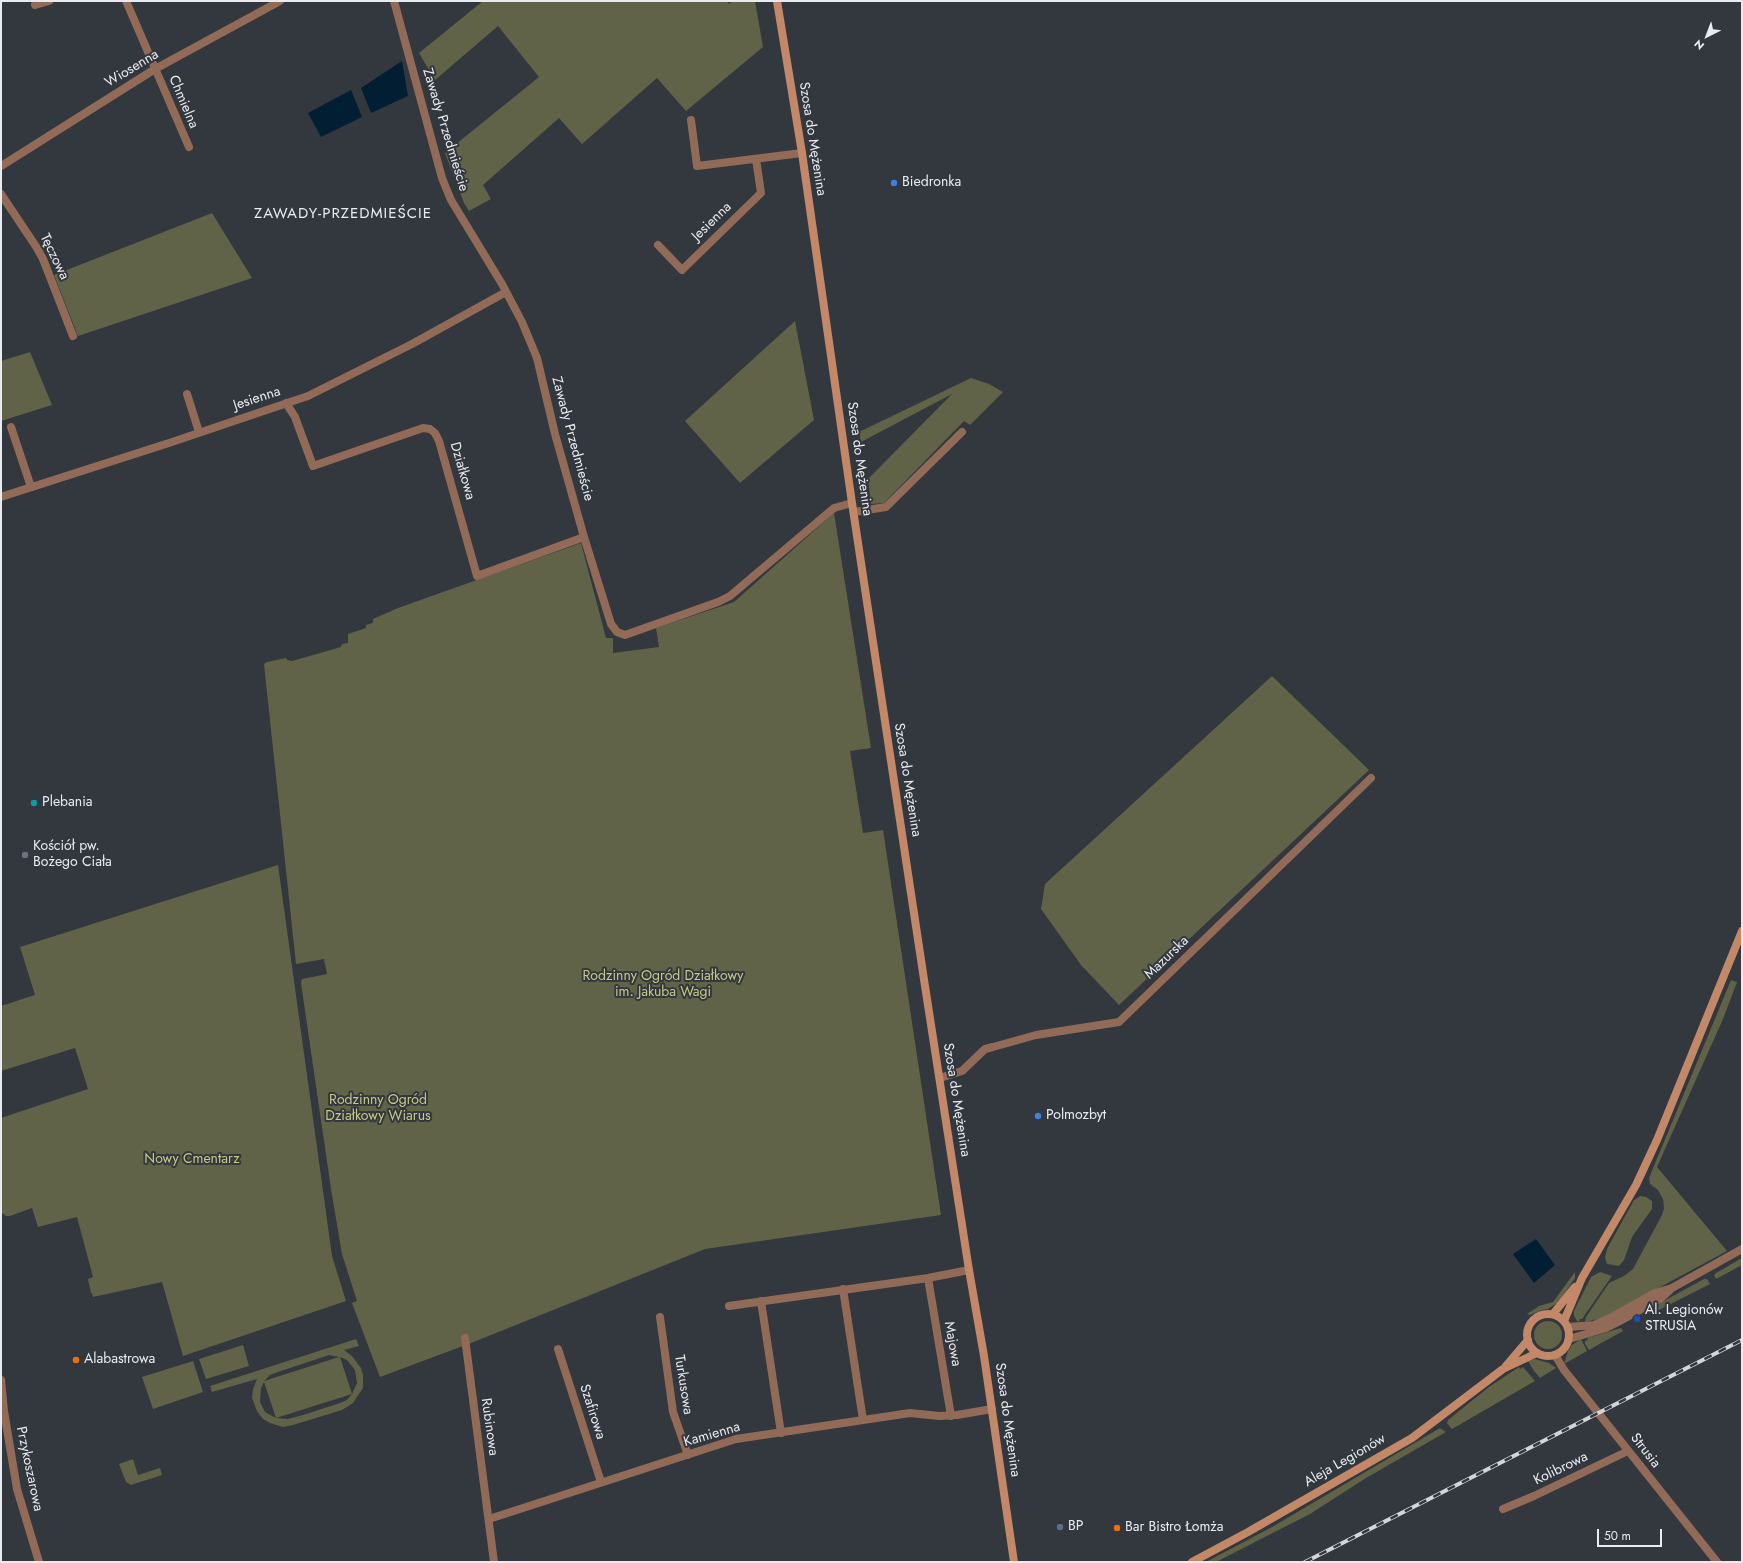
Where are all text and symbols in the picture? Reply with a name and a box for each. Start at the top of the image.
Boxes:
north arrow [1687,16,1727,56]
text: N [1690,36,1708,54]
street label: Wiosenna [102,46,162,92]
street label: Zawady Przedmieście [418,66,472,194]
street label: Chmielna [164,73,202,131]
street label: Szosa do Mężenina [795,81,829,197]
place label: Biedronka [902,175,961,191]
marker: Biedronka [889,178,899,188]
street label: Jesienna [689,199,735,245]
district label: ZAWADY-PRZEDMIEŚCIE [254,205,432,223]
street label: Tęczowa [36,231,72,283]
street label: Zawady Przedmieście [547,375,597,503]
street label: Jesienna [231,384,283,414]
street label: Szosa do Mężenina [843,401,875,517]
street label: Działkowa [446,440,478,502]
street label: Szosa do Mężenina [890,722,924,838]
place label: Plebania [42,795,93,811]
marker: Plebania [29,798,39,808]
place label: Kościół pw. Bożego Ciała [33,839,112,872]
marker: Kościół pw. Bożego Ciała [20,850,30,860]
street label: Mazurska [1141,933,1193,983]
park label: Rodzinny Ogród Działkowy im. Jakuba Wagi [582,969,744,1002]
street label: Szosa do Mężenina [939,1042,973,1158]
park label: Rodzinny Ogród Działkowy Wiarus [325,1093,431,1126]
place label: Polmozbyt [1046,1108,1106,1124]
marker: Polmozbyt [1033,1111,1043,1121]
park label: Nowy Cmentarz [144,1152,240,1168]
place label: Al. Legionów STRUSIA [1645,1303,1723,1336]
marker: Al. Legionów STRUSIA [1632,1314,1642,1324]
street label: Majowa [940,1320,964,1368]
place label: Alabastrowa [84,1352,155,1368]
street label: Turkusowa [670,1354,696,1416]
marker: Alabastrowa [71,1355,81,1365]
street label: Szosa do Mężenina [991,1362,1023,1478]
street label: Szafirowa [575,1382,609,1442]
street label: Rubinowa [477,1397,501,1457]
street label: Kamienna [682,1419,742,1451]
street label: Przykoszarowa [12,1425,46,1513]
street label: Strusia [1626,1430,1664,1472]
street label: Aleja Legionów [1301,1431,1389,1491]
street label: Kolibrowa [1531,1449,1591,1489]
place label: BP [1068,1519,1083,1535]
place label: Bar Bistro Łomża [1125,1520,1223,1536]
scale bar [1599,1521,1664,1547]
marker: BP [1055,1522,1065,1532]
marker: Bar Bistro Łomża [1112,1523,1122,1533]
text: 50 m [1604,1527,1631,1545]

